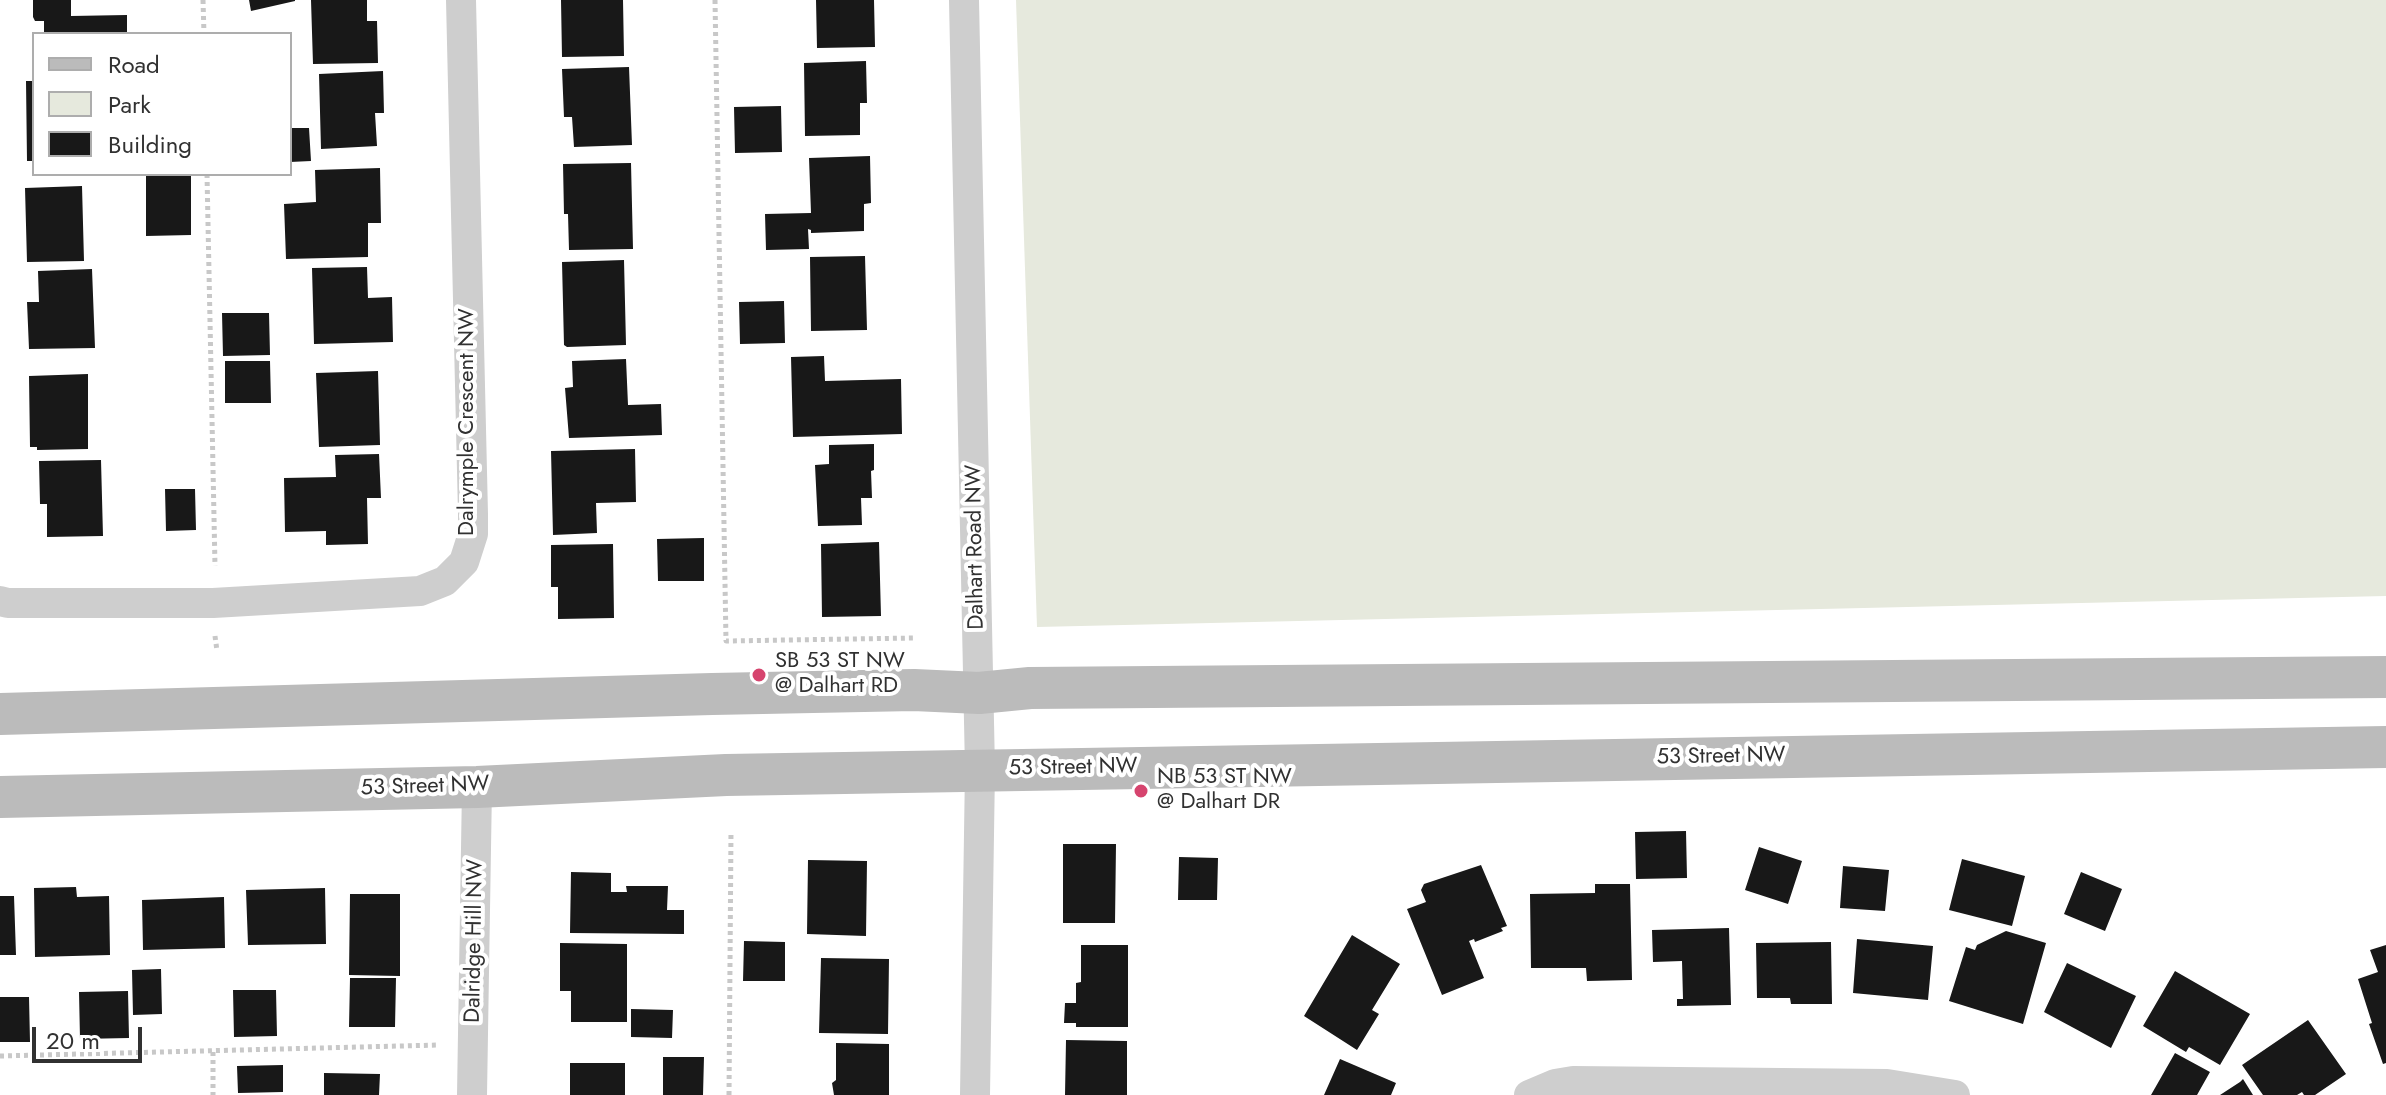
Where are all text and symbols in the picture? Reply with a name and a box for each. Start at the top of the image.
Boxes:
legend [32,32,292,176]
text: Road [108,47,160,82]
text: Park [108,87,151,122]
text: Building [108,127,192,162]
street label: Dalrymple Crescent NW [455,308,481,536]
street label: Dalhart Road NW [961,464,991,630]
place label: SB 53 ST NW @ Dalhart RD [775,649,905,700]
marker: SB 53 ST NW @ Dalhart RD [750,666,768,684]
street label: 53 Street NW [1656,743,1786,771]
street label: 53 Street NW [1008,754,1138,782]
place label: NB 53 ST NW @ Dalhart DR [1157,765,1292,816]
street label: 53 Street NW [360,772,490,802]
marker: NB 53 ST NW @ Dalhart DR [1132,782,1150,800]
street label: Dalridge Hill NW [460,859,490,1023]
scale bar [36,1011,146,1061]
text: 20 m [46,1023,100,1058]

